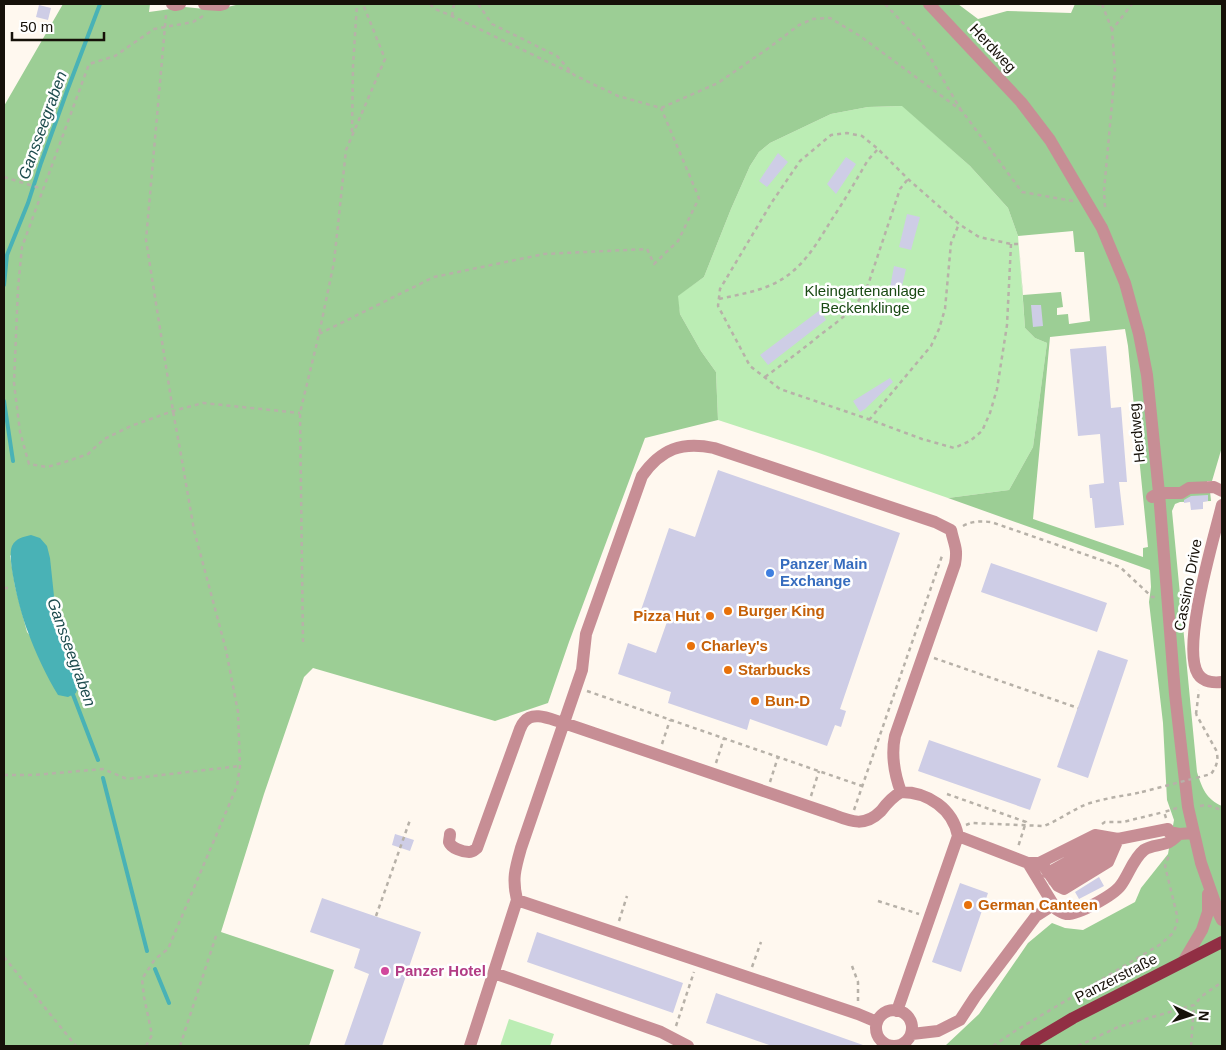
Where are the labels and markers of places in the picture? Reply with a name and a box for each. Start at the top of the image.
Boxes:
place label: Panzer Main Exchange [780,555,868,589]
marker: Panzer Main Exchange [764,567,776,579]
place label: Burger King [738,602,825,619]
marker: Burger King [722,605,734,617]
place label: Pizza Hut [633,607,700,624]
marker: Pizza Hut [704,610,716,622]
place label: Charley's [701,637,768,654]
marker: Charley's [685,640,697,652]
place label: Starbucks [738,661,811,678]
marker: Starbucks [722,664,734,676]
place label: Bun-D [765,692,810,709]
marker: Bun-D [749,695,761,707]
place label: German Canteen [978,896,1098,913]
marker: German Canteen [962,899,974,911]
place label: Panzer Hotel [395,962,486,979]
marker: Panzer Hotel [379,965,391,977]

